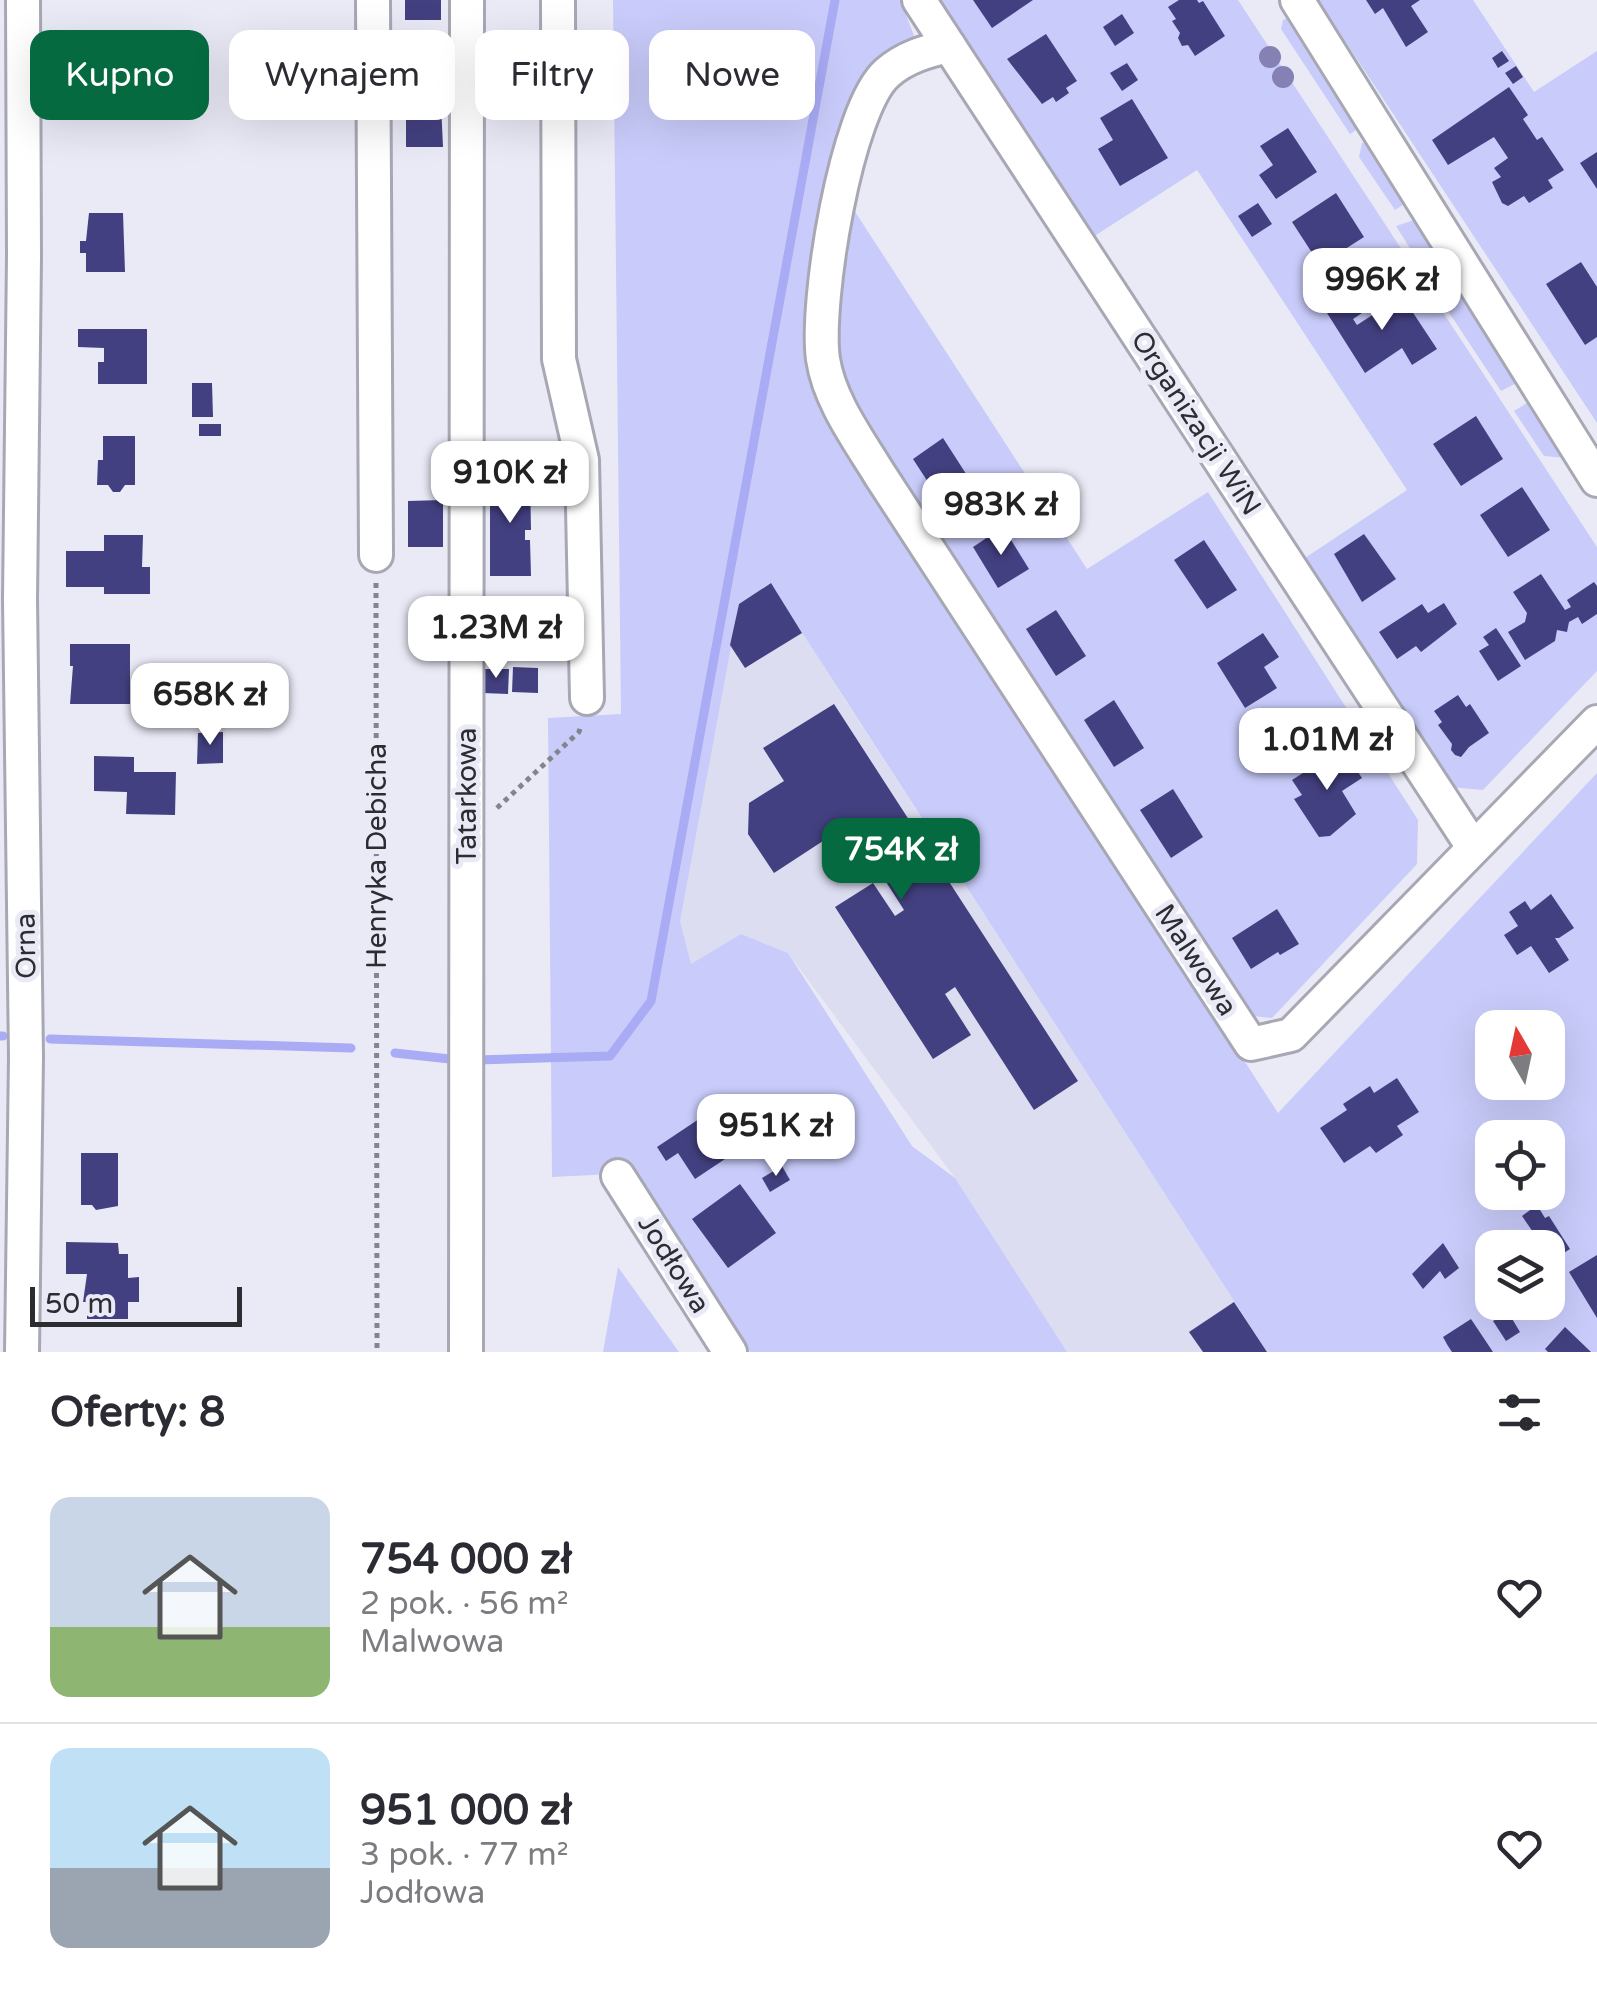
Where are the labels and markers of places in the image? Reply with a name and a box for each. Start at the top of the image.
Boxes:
pin: 996K zł [1290,248,1474,333]
pin: 910K zł [418,441,602,526]
pin: 983K zł [909,473,1093,558]
pin: 1.23M zł [393,596,599,681]
pin: 658K zł [118,663,302,748]
pin: 1.01M zł [1224,708,1430,793]
pin: 754K zł [809,818,993,903]
pin: 951K zł [684,1094,868,1179]

